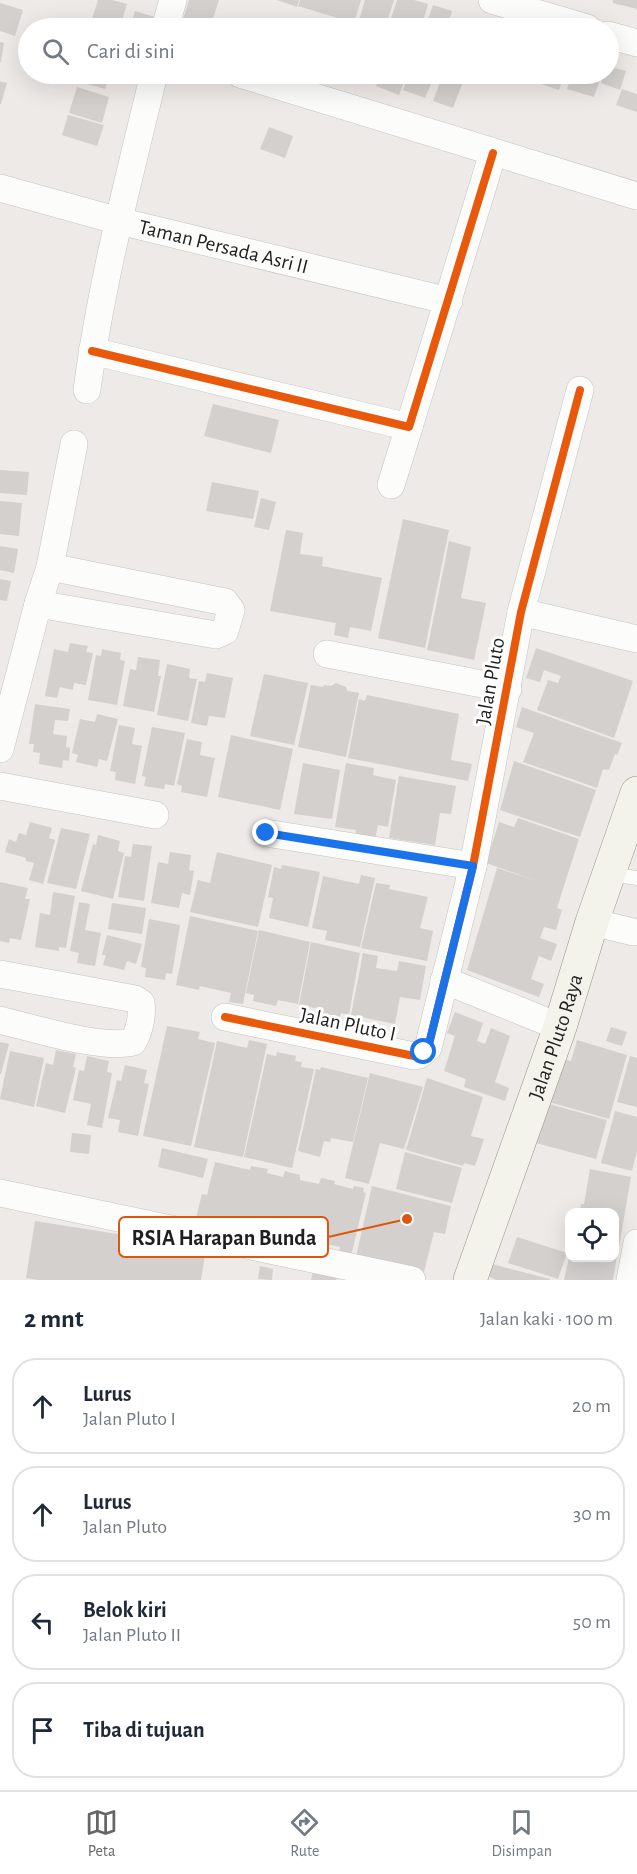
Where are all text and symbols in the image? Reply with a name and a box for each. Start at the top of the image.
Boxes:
search box [18,18,619,84]
icon: search [39,35,72,68]
text: Cari di sini [87,40,175,62]
street label: Taman Persada Asri II [137,216,310,277]
street label: Jalan Pluto [472,636,509,726]
route end [252,819,278,845]
street label: Jalan Pluto Raya [525,971,587,1102]
street label: Jalan Pluto I [298,1004,398,1045]
route start [410,1038,436,1064]
map controls [565,1208,619,1262]
button: locate [565,1208,619,1262]
callout: RSIA Harapan Bunda [119,1217,328,1257]
text: RSIA Harapan Bunda [131,1227,317,1249]
text: 2 mnt [24,1306,84,1332]
text: Jalan kaki · 100 m [480,1309,613,1329]
text: Lurus [83,1383,132,1405]
icon: ahead [26,1390,59,1423]
text: 20 m [572,1396,611,1416]
text: Jalan Pluto I [83,1409,176,1429]
text: Lurus [83,1491,132,1513]
icon: ahead [26,1498,59,1531]
text: 30 m [573,1504,611,1524]
text: Jalan Pluto [83,1517,167,1537]
text: Belok kiri [83,1599,167,1621]
icon: left [26,1606,59,1639]
text: 50 m [573,1612,611,1632]
text: Jalan Pluto II [83,1625,181,1645]
icon: arrive [26,1714,59,1747]
text: Tiba di tujuan [83,1719,205,1741]
tab: Peta [85,1806,118,1861]
tab: Rute [288,1806,321,1861]
tab: Disimpan [491,1806,552,1861]

